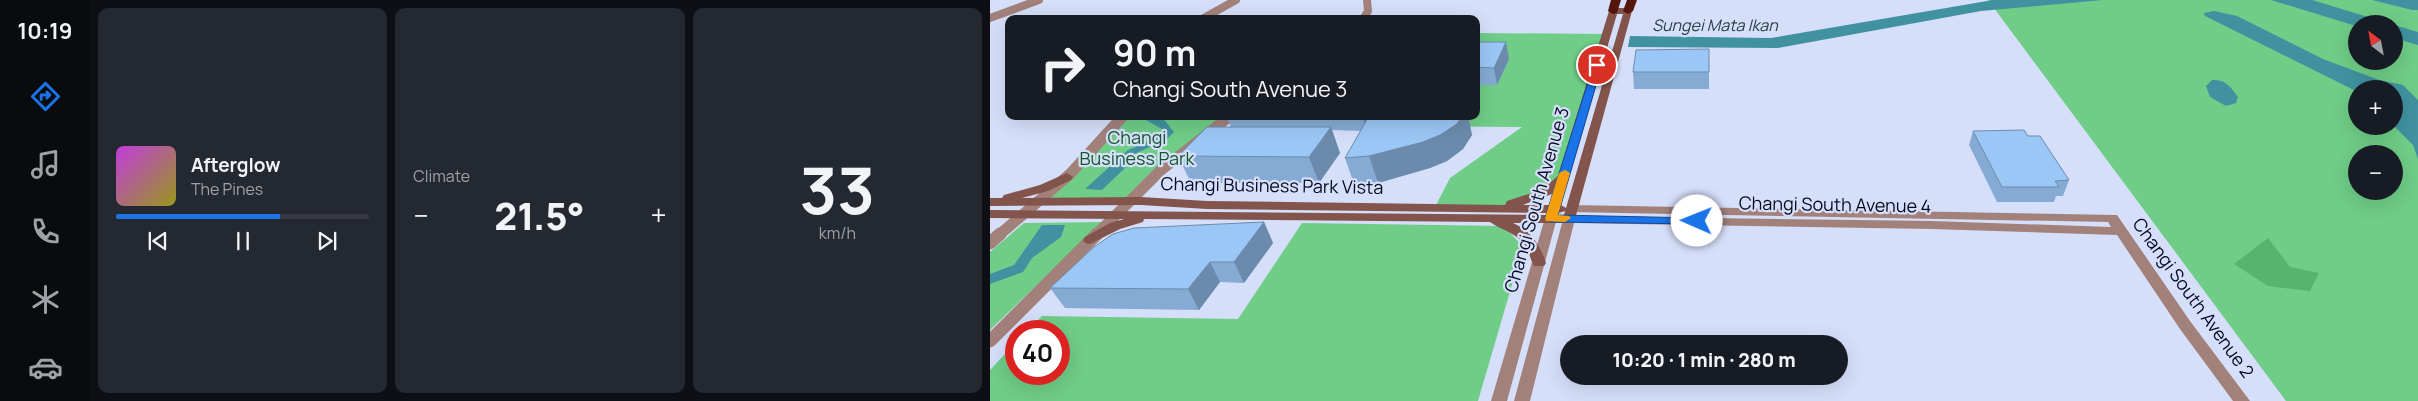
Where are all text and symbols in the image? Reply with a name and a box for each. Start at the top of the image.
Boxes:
water label: Sungei Mata Ikan [1652,14,1778,36]
north arrow [2348,15,2402,70]
map controls [2348,15,2403,200]
text: 10:19 [18,16,72,46]
text: 90 m [1113,29,1196,77]
icon: right [1030,35,1095,100]
pin [1576,44,1618,86]
icon: arrive [1583,51,1611,79]
text: Changi South Avenue 3 [1113,74,1347,104]
icon: directions [28,79,63,114]
button: + [2348,80,2403,135]
street label: Changi South Avenue 3 [1498,104,1574,295]
park label: Changi Business Park [1080,125,1196,170]
text: 33 [800,145,875,234]
button: − [2348,145,2403,200]
icon: music [28,147,63,182]
text: Afterglow [191,152,280,178]
text: Climate [413,165,470,187]
street label: Changi Business Park Vista [1161,171,1384,199]
text: The Pines [191,178,263,200]
text: 21.5° [494,189,585,241]
street label: Changi South Avenue 4 [1739,190,1931,218]
position arrow [1670,194,1722,246]
text: − [413,196,428,234]
text: + [651,196,667,234]
street label: Changi South Avenue 2 [2128,213,2260,382]
icon: phone [28,214,63,249]
text: km/h [819,222,856,244]
icon: previous [144,227,172,255]
icon: pause [229,227,257,255]
icon: next [313,227,341,255]
icon: climate [28,282,63,317]
speed limit sign: 40 [1005,320,1070,385]
text: 10:20 · 1 min · 280 m [1612,347,1796,373]
icon: car [28,350,63,385]

